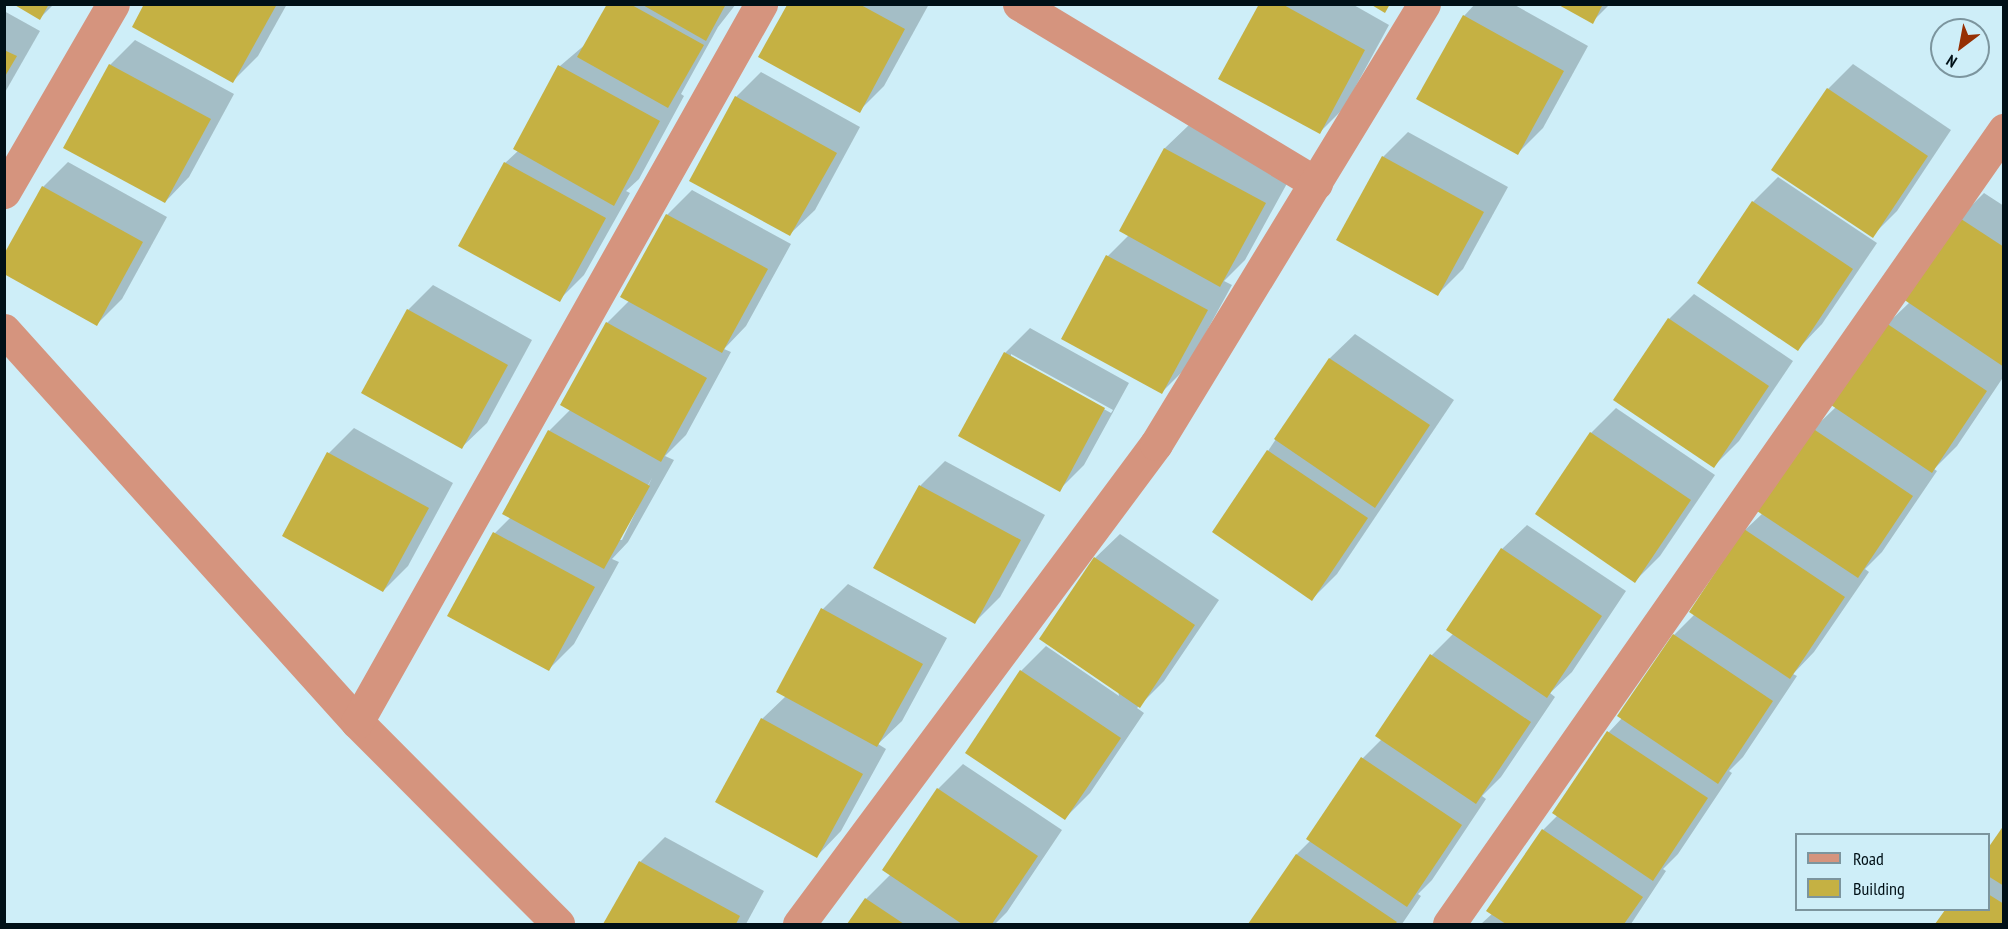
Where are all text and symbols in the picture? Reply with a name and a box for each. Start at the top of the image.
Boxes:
north arrow [1930,18,1990,78]
text: N [1943,51,1960,72]
legend [1795,833,1990,911]
text: Road [1853,847,1884,870]
text: Building [1853,877,1905,900]

